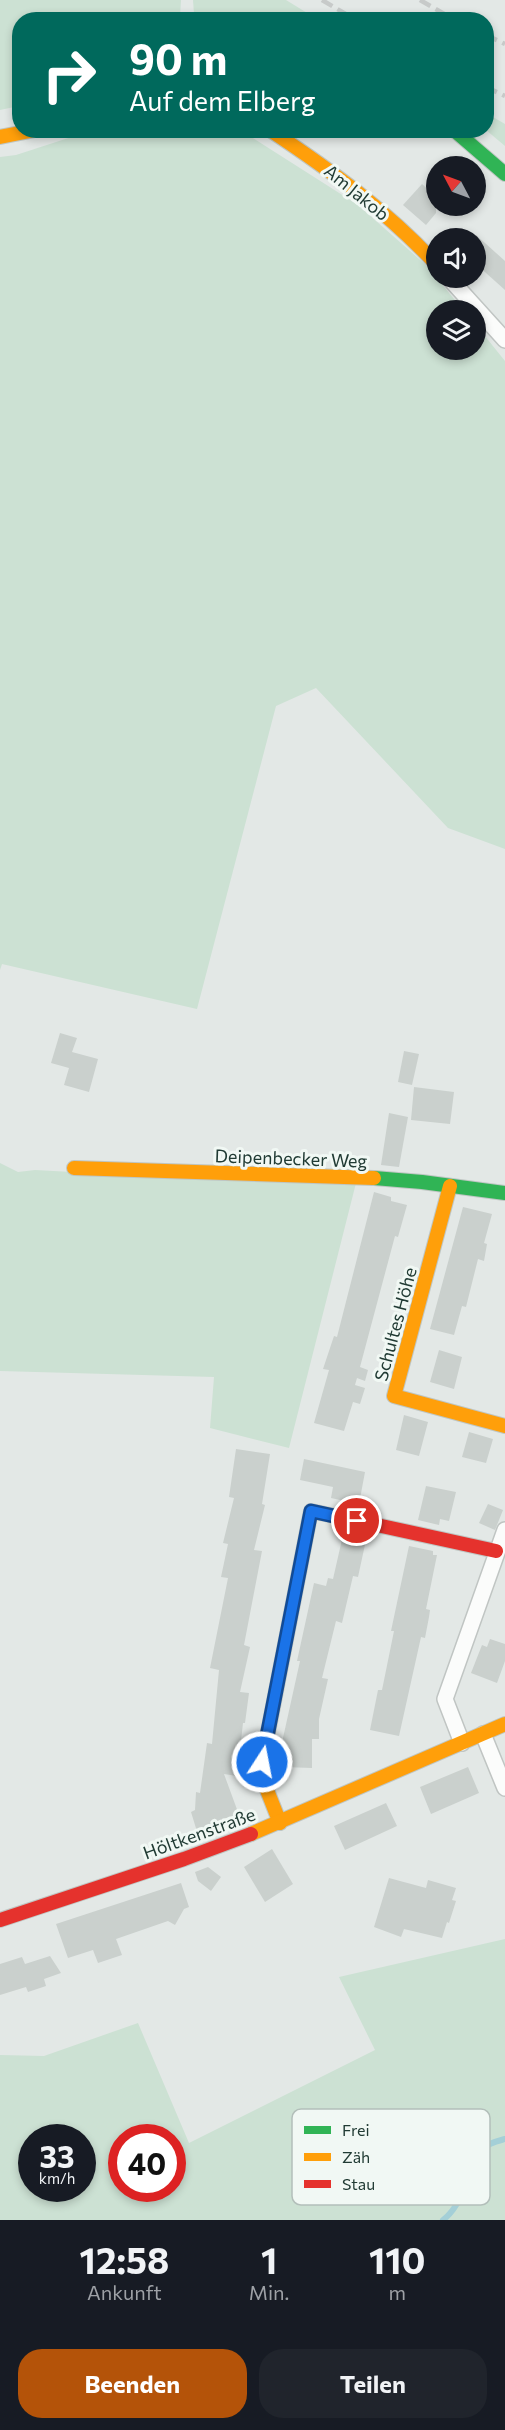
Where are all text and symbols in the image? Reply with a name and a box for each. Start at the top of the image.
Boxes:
text: 90 m [129,32,228,84]
icon: right [30,36,108,114]
text: Auf dem Elberg [129,84,315,117]
north arrow [426,156,486,216]
map controls [426,156,486,360]
street label: Am Jakob [320,159,394,225]
button: sound [426,228,486,288]
button: layers [426,300,486,360]
street label: Deipenbecker Weg [214,1144,368,1172]
street label: Schultes Höhe [369,1265,421,1383]
pin [331,1495,382,1546]
icon: arrive [340,1504,373,1537]
position arrow [230,1730,294,1794]
street label: Höltkenstraße [140,1803,258,1863]
legend [292,2109,490,2205]
text: Frei [342,2120,370,2139]
speed limit sign: 40 [108,2124,186,2202]
text: 33 [40,2137,74,2174]
text: Zäh [342,2147,370,2166]
text: km/h [39,2169,75,2187]
text: Stau [342,2174,375,2193]
text: 12:58 [80,2237,169,2281]
text: 1 [261,2237,277,2281]
text: 110 [369,2237,425,2281]
text: Ankunft [87,2280,162,2304]
text: Min. [249,2280,289,2304]
text: m [388,2280,406,2304]
button: Beenden [18,2349,247,2418]
button: Teilen [259,2349,487,2418]

